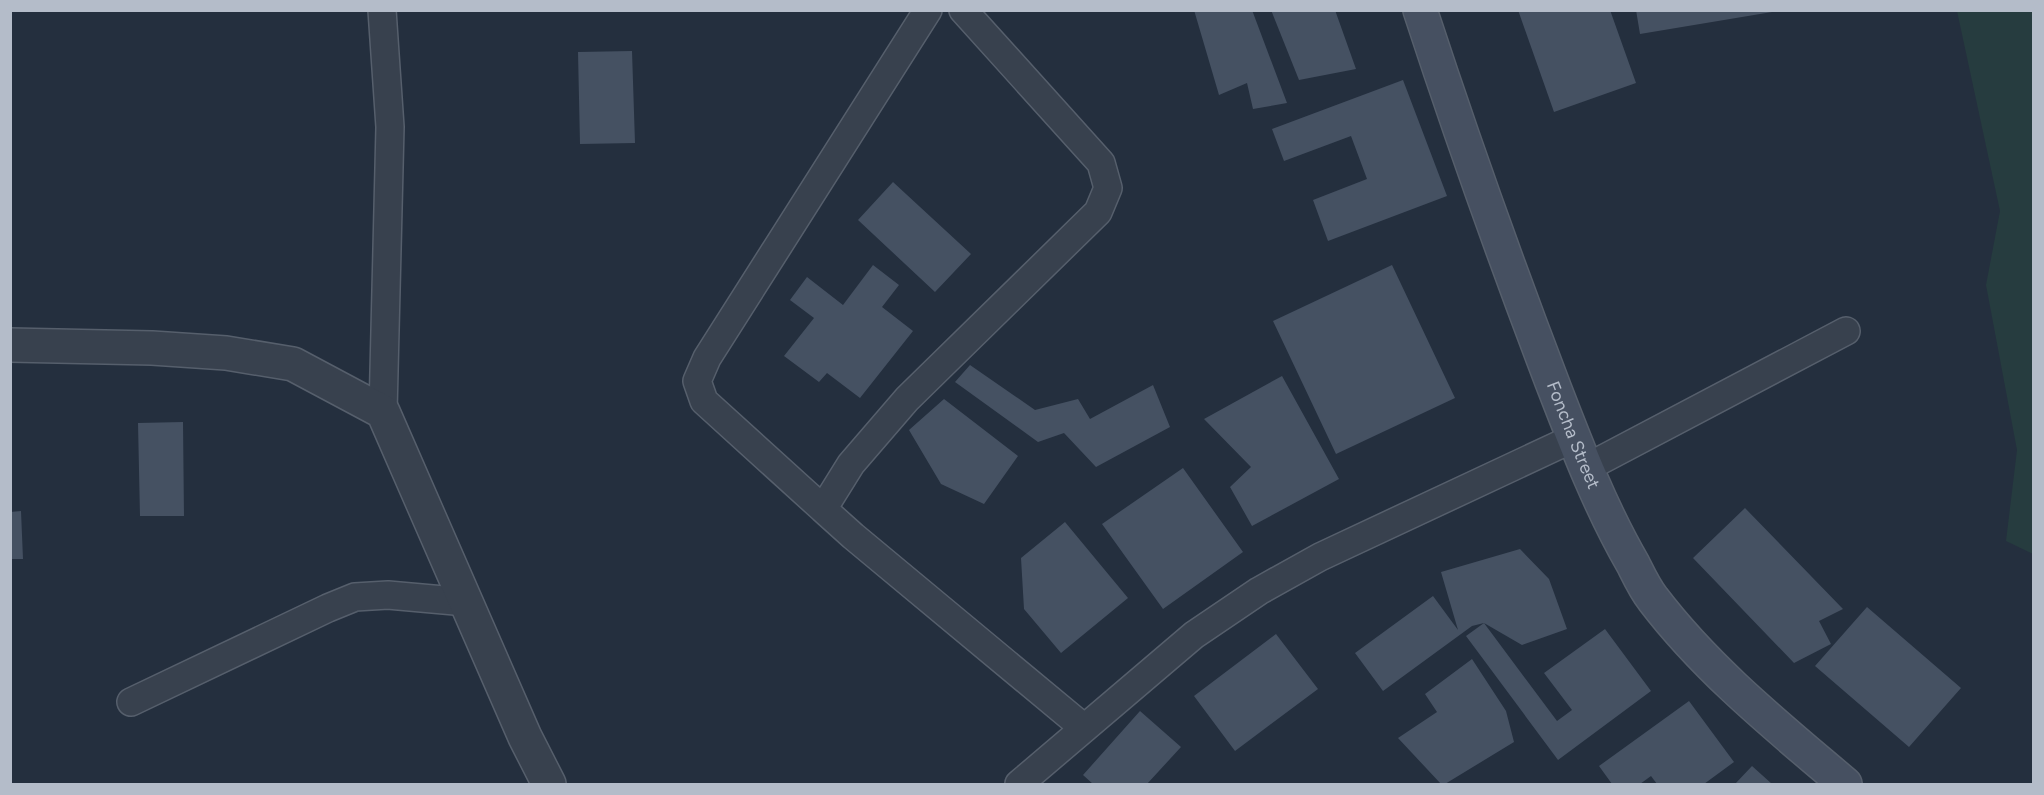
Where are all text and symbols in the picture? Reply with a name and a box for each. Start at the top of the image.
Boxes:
street label: Foncha Street [1542,378,1605,493]

